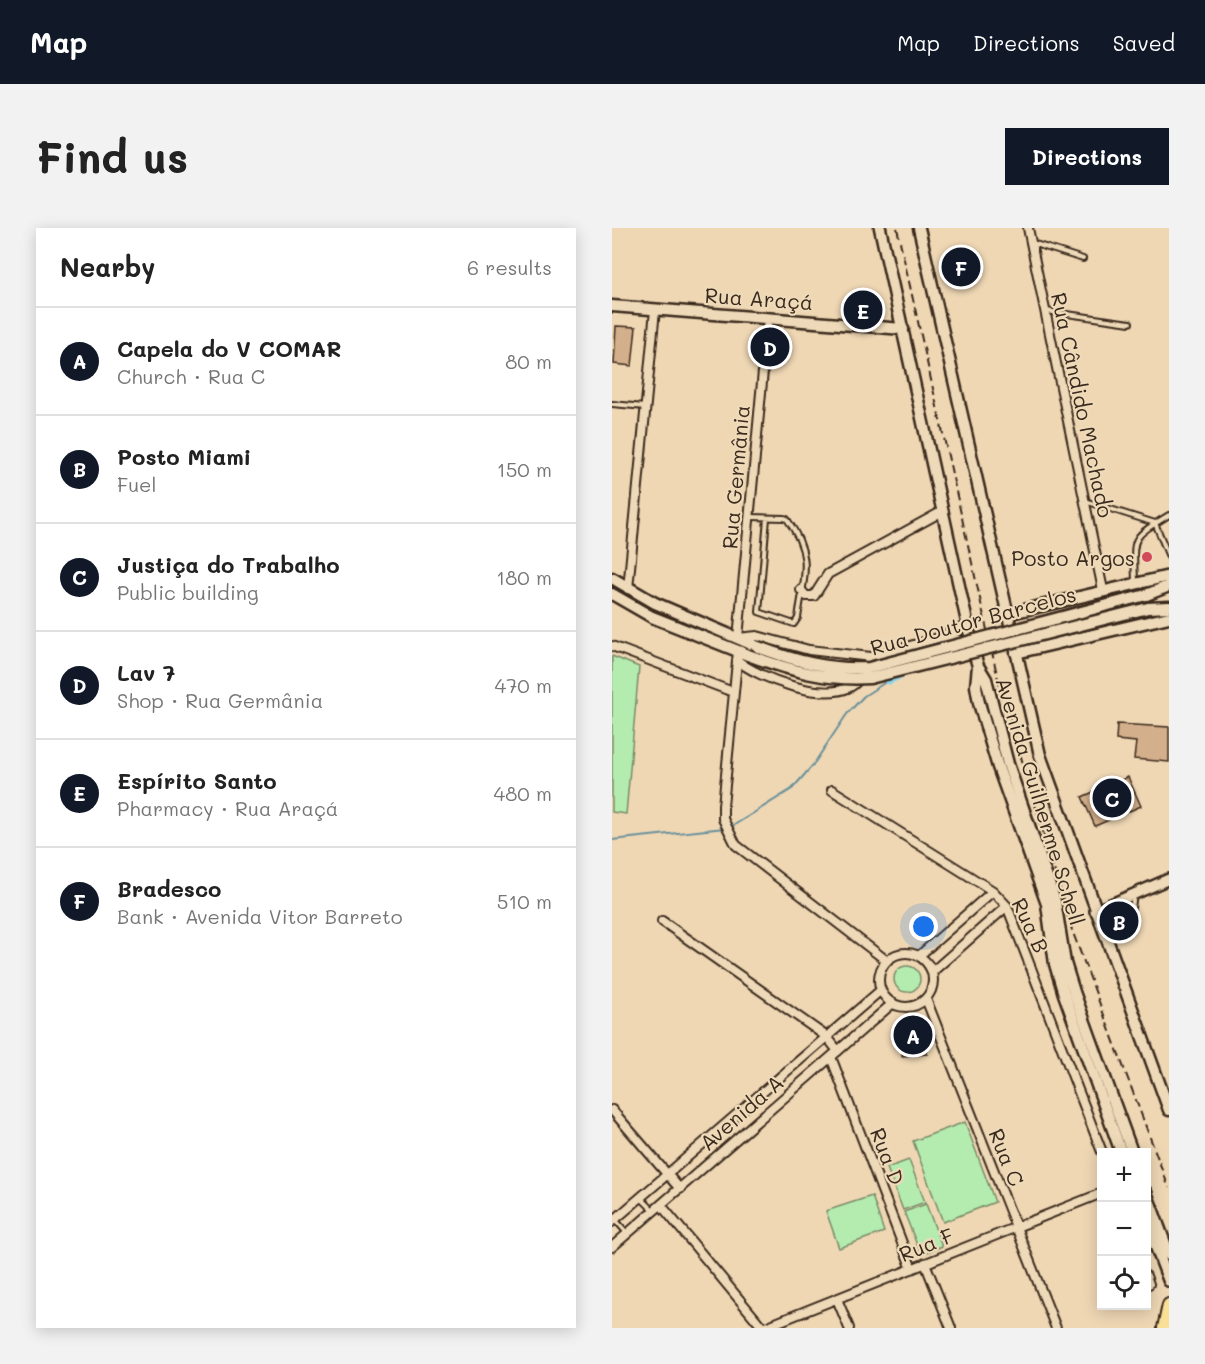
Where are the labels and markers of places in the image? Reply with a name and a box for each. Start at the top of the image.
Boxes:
pin: F [942,244,980,290]
pin: E [844,288,882,332]
pin: D [750,324,790,370]
place label: Posto Argos [1011,544,1135,571]
marker: Posto Argos [1140,550,1154,564]
pin: C [1092,776,1132,820]
pin: B [1100,898,1138,944]
pin: A [894,1012,932,1058]

